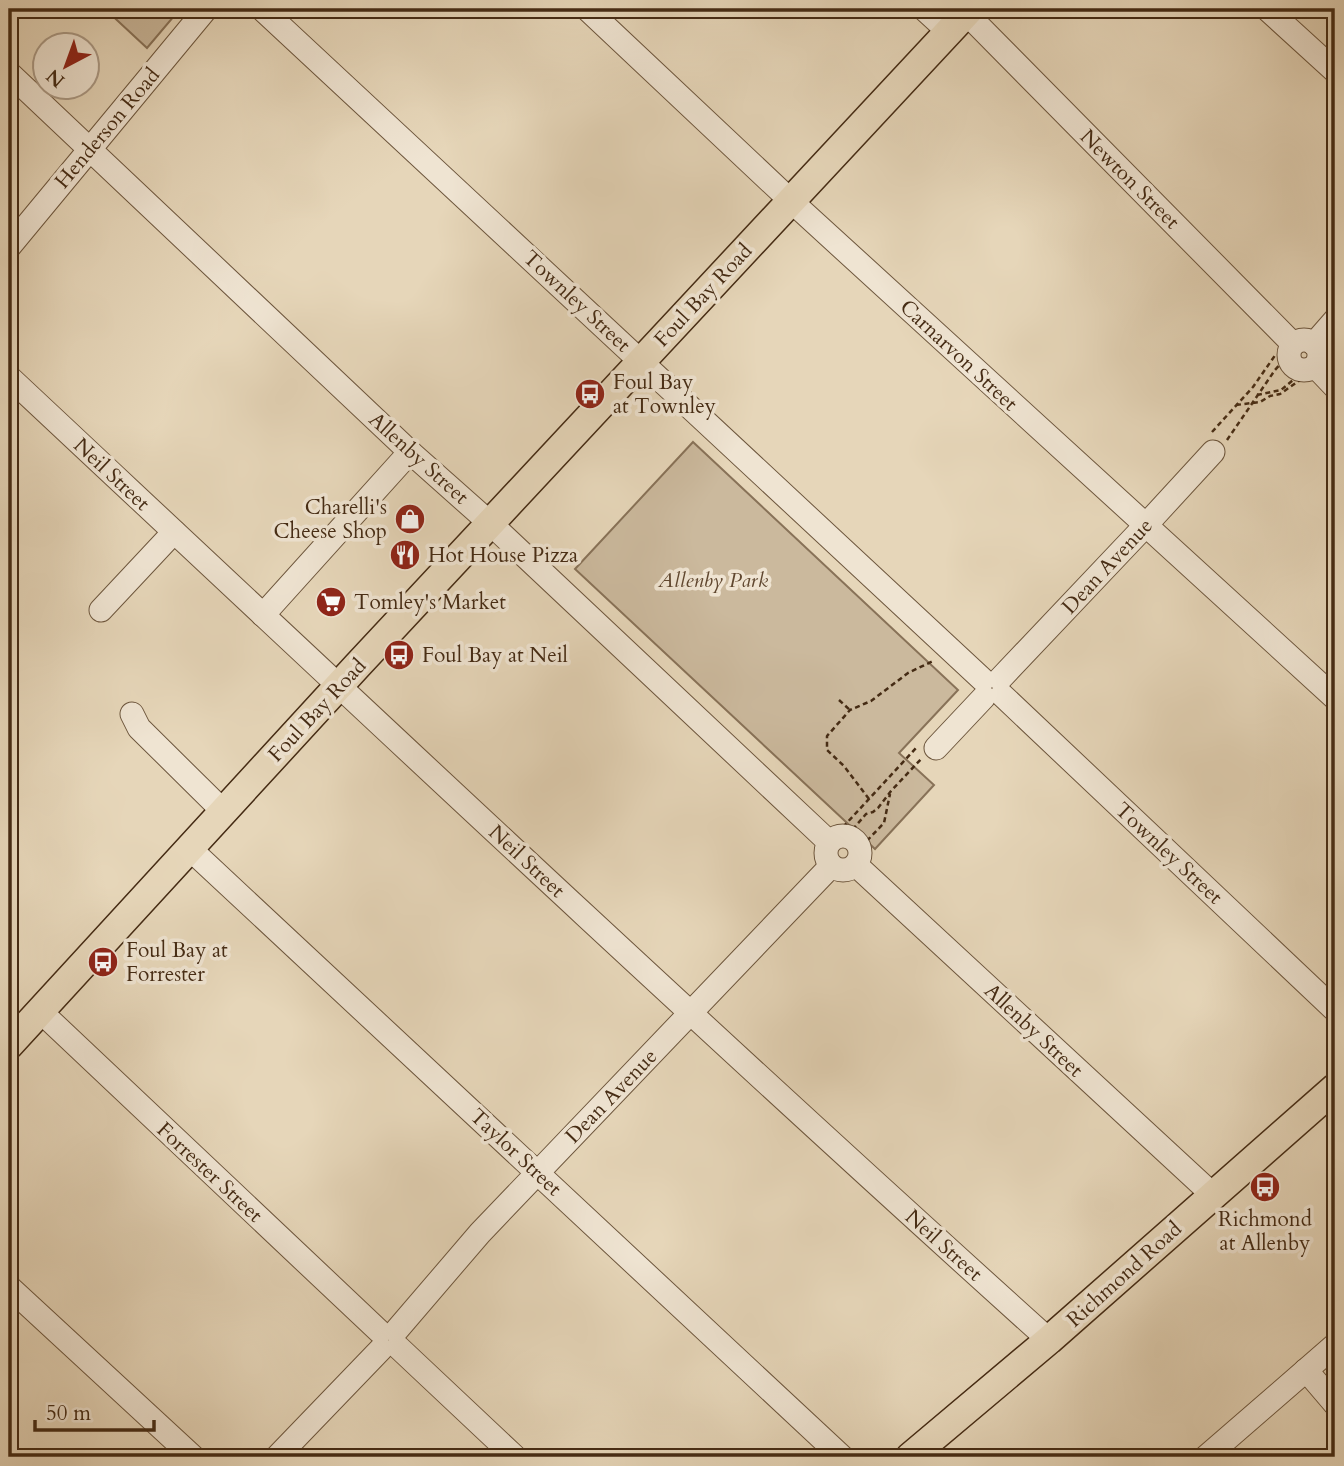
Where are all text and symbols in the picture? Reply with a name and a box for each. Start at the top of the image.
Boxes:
north arrow [32,32,102,102]
street label: Henderson Road [48,62,167,195]
text: N [40,63,70,93]
street label: Newton Street [1073,123,1186,236]
street label: Foul Bay Road [648,237,759,354]
street label: Townley Street [516,244,637,359]
street label: Carnarvon Street [893,293,1024,418]
place label: Foul Bay at Townley [613,368,716,421]
bus stop icon: Foul Bay at Townley [573,377,607,411]
street label: Allenby Street [362,406,475,511]
street label: Neil Street [67,431,157,518]
place label: Charelli's Cheese Shop [274,493,387,546]
shop icon: Charelli's Cheese Shop [393,502,427,536]
street label: Dean Avenue [1055,512,1159,621]
restaurant icon: Hot House Pizza [388,538,422,572]
place label: Hot House Pizza [428,541,578,570]
park label: Allenby Park [657,566,769,595]
supermarket icon: Tomley's Market [314,585,348,619]
place label: Tomley's Market [354,588,506,617]
bus stop icon: Foul Bay at Neil [382,638,416,672]
place label: Foul Bay at Neil [422,641,568,670]
street label: Foul Bay Road [262,652,373,769]
street label: Townley Street [1108,796,1229,911]
street label: Neil Street [482,818,572,905]
place label: Foul Bay at Forrester [126,936,228,989]
bus stop icon: Foul Bay at Forrester [86,945,120,979]
street label: Allenby Street [978,977,1090,1084]
street label: Dean Avenue [559,1043,664,1150]
street label: Taylor Street [463,1102,568,1203]
street label: Forrester Street [150,1116,269,1229]
bus stop icon: Richmond at Allenby [1248,1170,1282,1204]
street label: Neil Street [899,1203,989,1288]
place label: Richmond at Allenby [1218,1205,1312,1258]
street label: Richmond Road [1061,1215,1188,1334]
scale bar [35,1389,154,1433]
text: 50 m [46,1399,91,1428]

